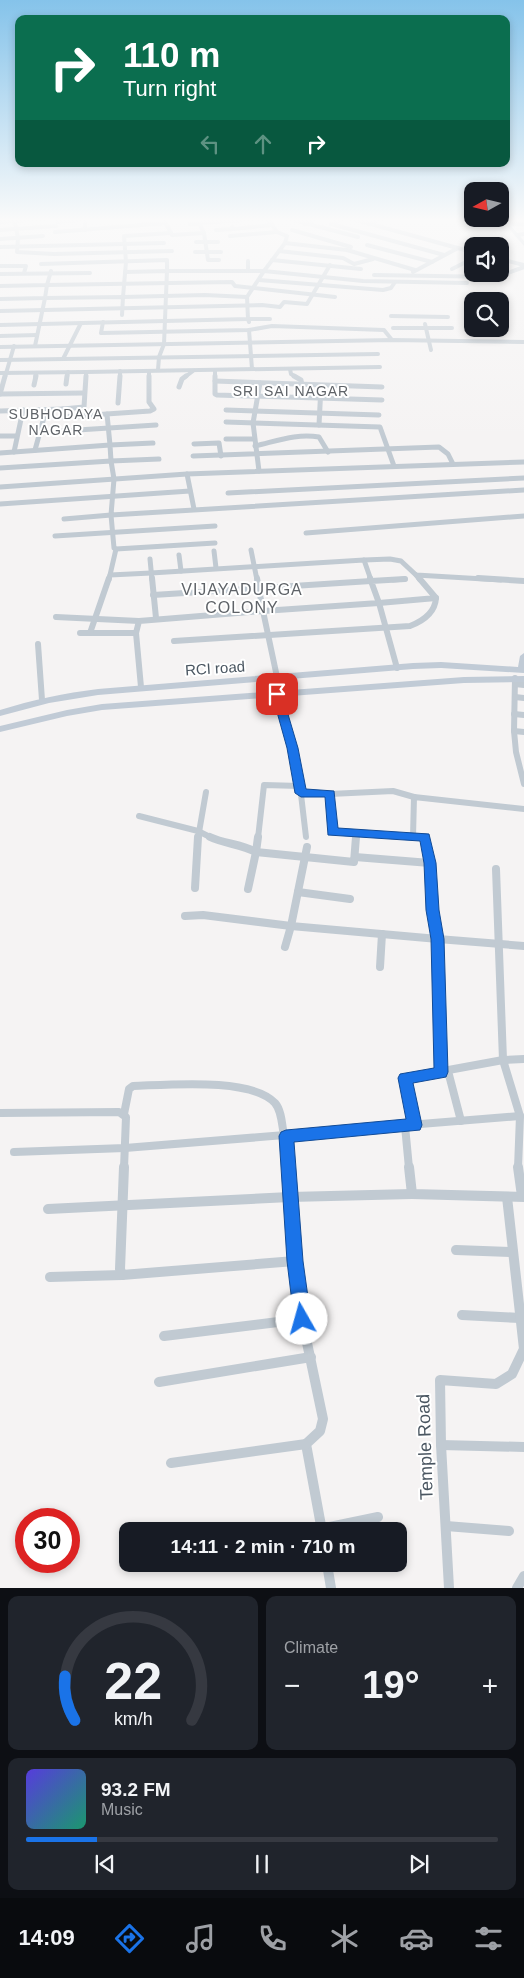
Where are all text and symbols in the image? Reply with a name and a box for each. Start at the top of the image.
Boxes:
icon: right [40,35,105,100]
text: 110 m [123,35,220,74]
text: Turn right [123,76,216,101]
icon: left [196,130,224,158]
icon: ahead [249,130,277,158]
icon: right [302,130,330,158]
north arrow [464,182,509,228]
map controls [464,182,509,337]
button: sound [464,237,509,282]
button: search [464,292,509,337]
district label: SRI SAI NAGAR [233,383,349,399]
district label: SUBHODAYA NAGAR [9,406,103,438]
district label: VIJAYADURGA COLONY [181,581,303,616]
street label: RCI road [184,657,246,679]
pin [256,673,298,715]
icon: arrive [263,680,291,708]
position arrow [275,1292,327,1344]
street label: Temple Road [413,1394,437,1500]
speed limit sign: 30 [15,1508,80,1573]
text: 14:11 · 2 min · 710 m [171,1536,355,1557]
text: Climate [284,1639,338,1656]
text: 22 [104,1652,162,1710]
text: 19° [362,1664,420,1706]
text: − [284,1670,300,1701]
text: + [482,1670,498,1701]
text: km/h [114,1709,152,1729]
text: 93.2 FM [101,1779,171,1800]
text: Music [101,1801,143,1818]
icon: previous [91,1850,119,1878]
icon: pause [248,1850,276,1878]
icon: next [405,1850,433,1878]
icon: directions [112,1921,147,1956]
icon: music [183,1921,218,1956]
icon: phone [255,1921,290,1956]
icon: climate [327,1921,362,1956]
icon: car [399,1921,434,1956]
icon: filters [471,1921,506,1956]
text: 14:09 [18,1925,75,1950]

